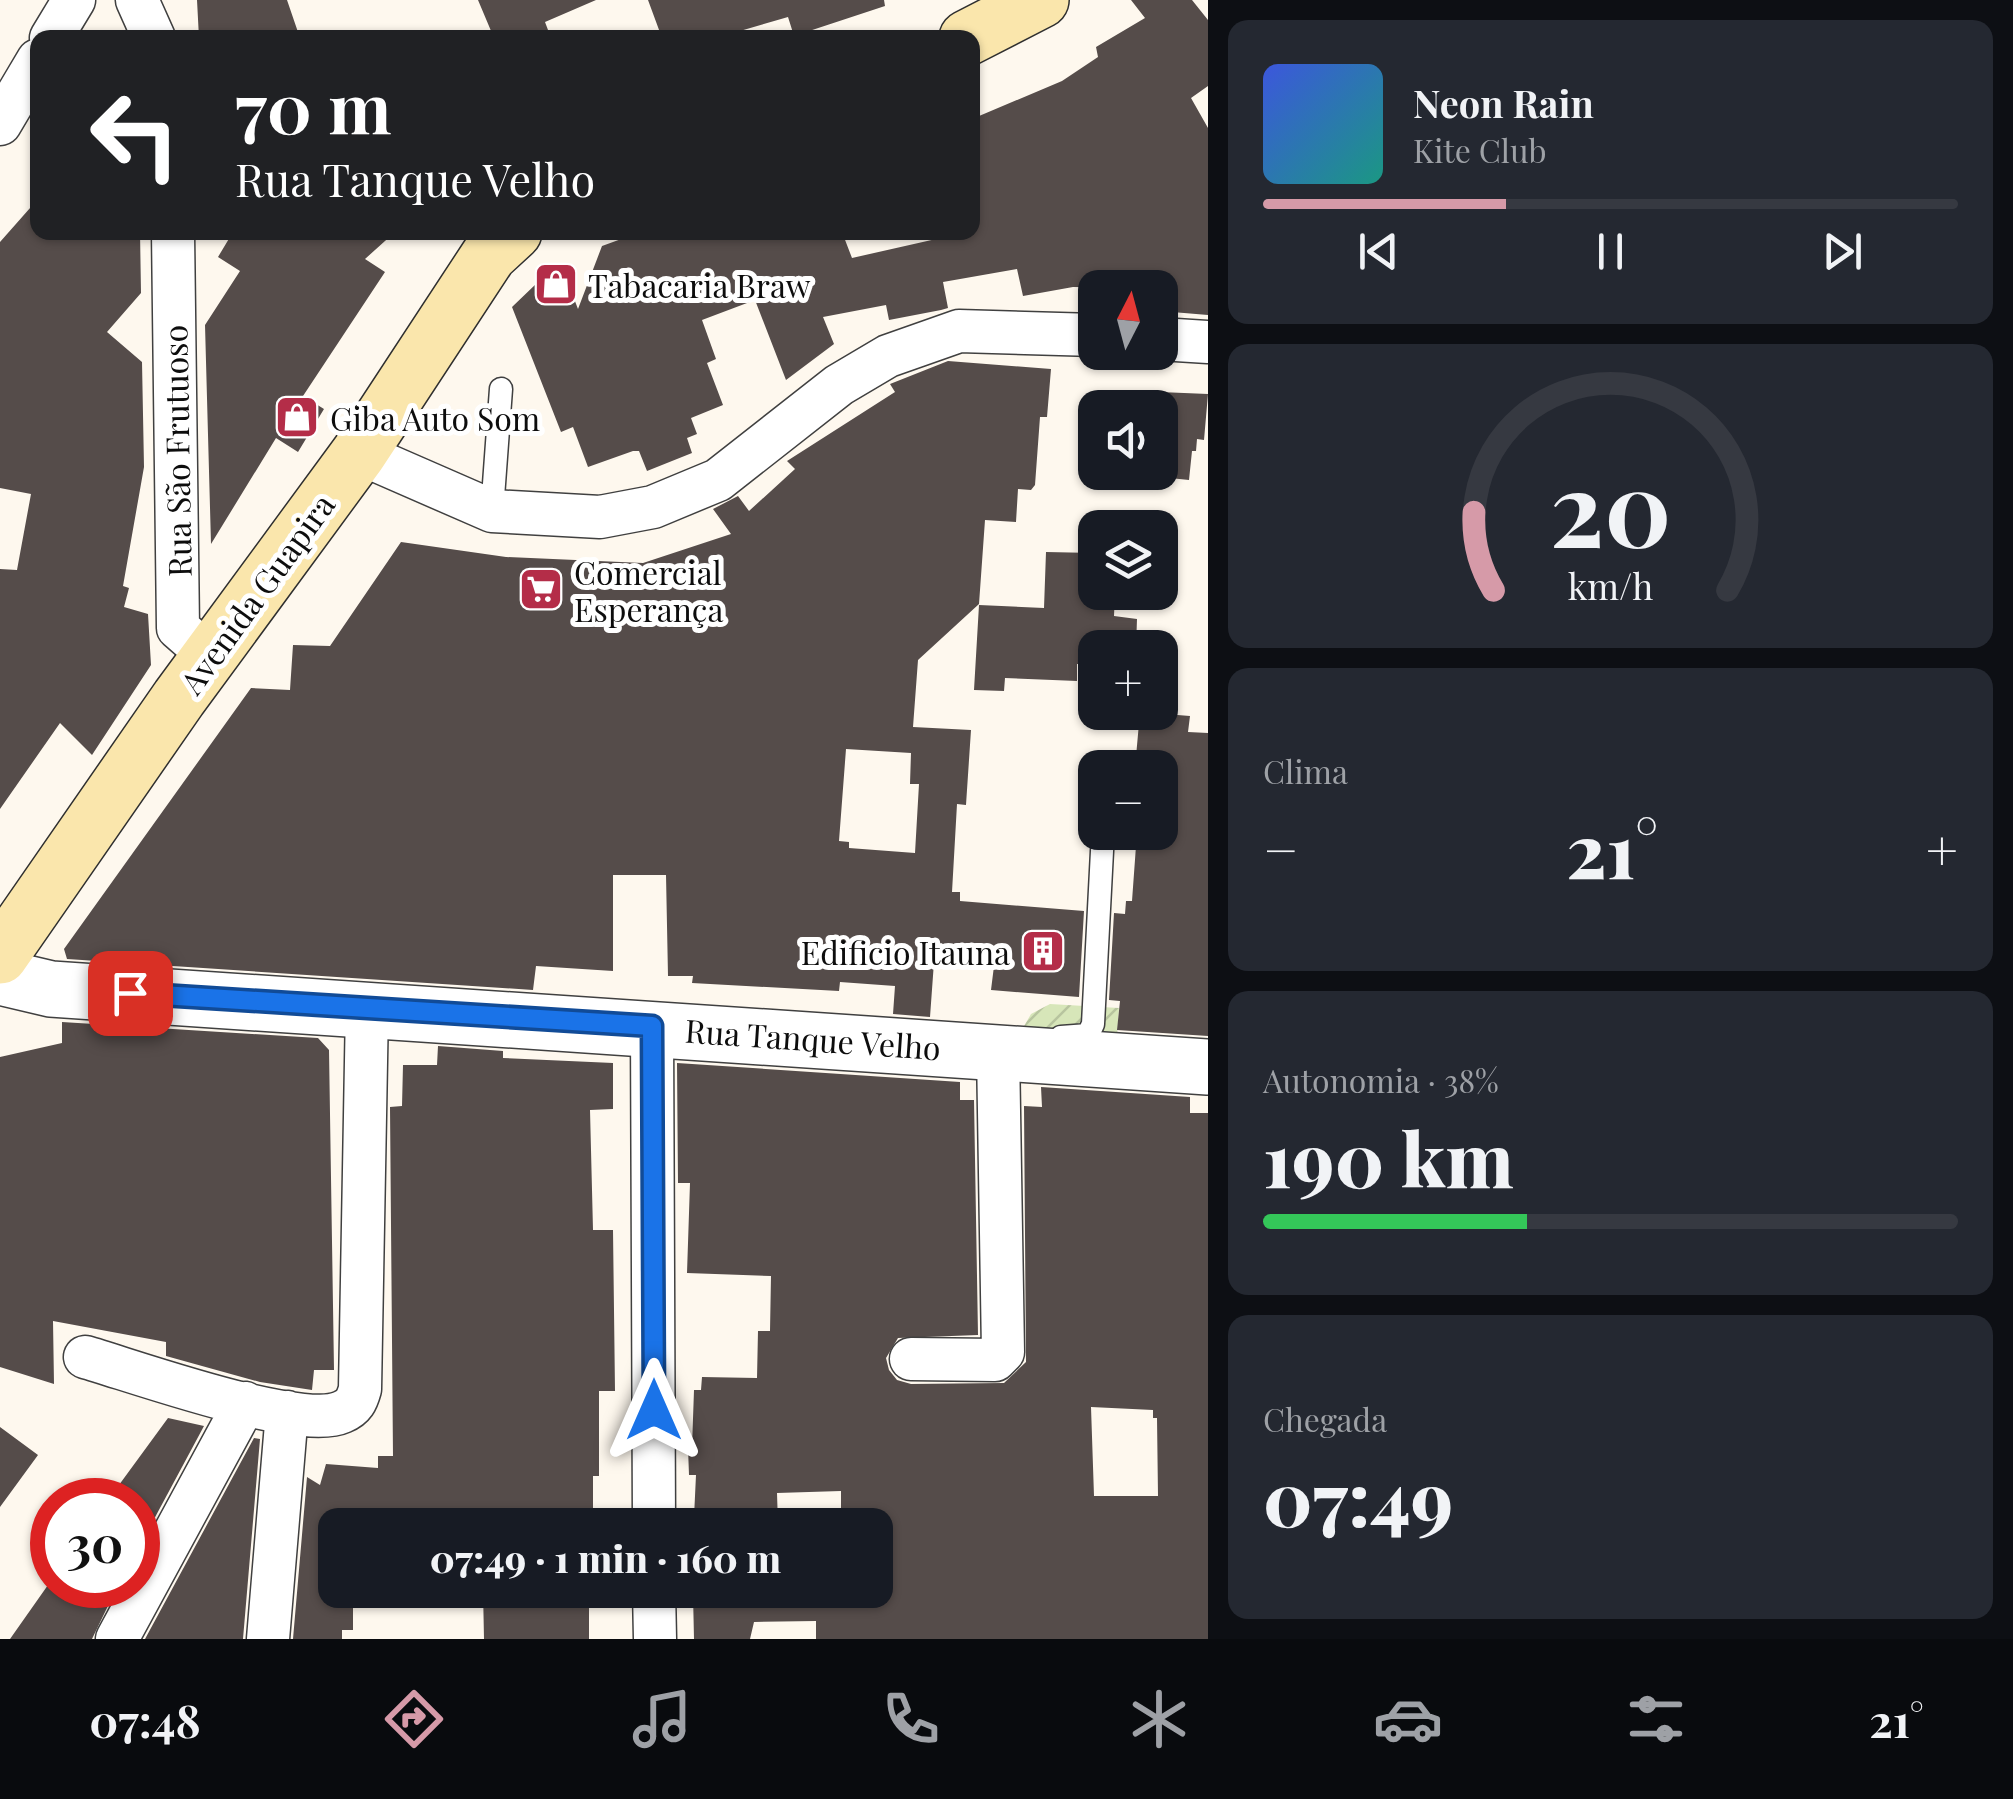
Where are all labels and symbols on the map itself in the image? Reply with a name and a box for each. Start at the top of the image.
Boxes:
shop icon: Tabacaria Braw [533,261,579,307]
place label: Tabacaria Braw [588,263,811,306]
north arrow [1078,270,1178,370]
street label: Rua São Frutuoso [152,325,200,577]
shop icon: Giba Auto Som [274,394,320,440]
place label: Giba Auto Som [330,396,540,439]
street label: Avenida Guapira [168,484,343,703]
place label: Comercial Esperança [574,550,723,630]
supermarket icon: Comercial Esperança [518,566,564,612]
building icon: Edificio Itauna [1020,928,1066,974]
place label: Edificio Itauna [801,930,1010,973]
pin [88,951,173,1036]
street label: Rua Tanque Velho [684,1008,942,1068]
position arrow [602,1358,706,1462]
speed limit sign: 30 [30,1478,160,1608]

